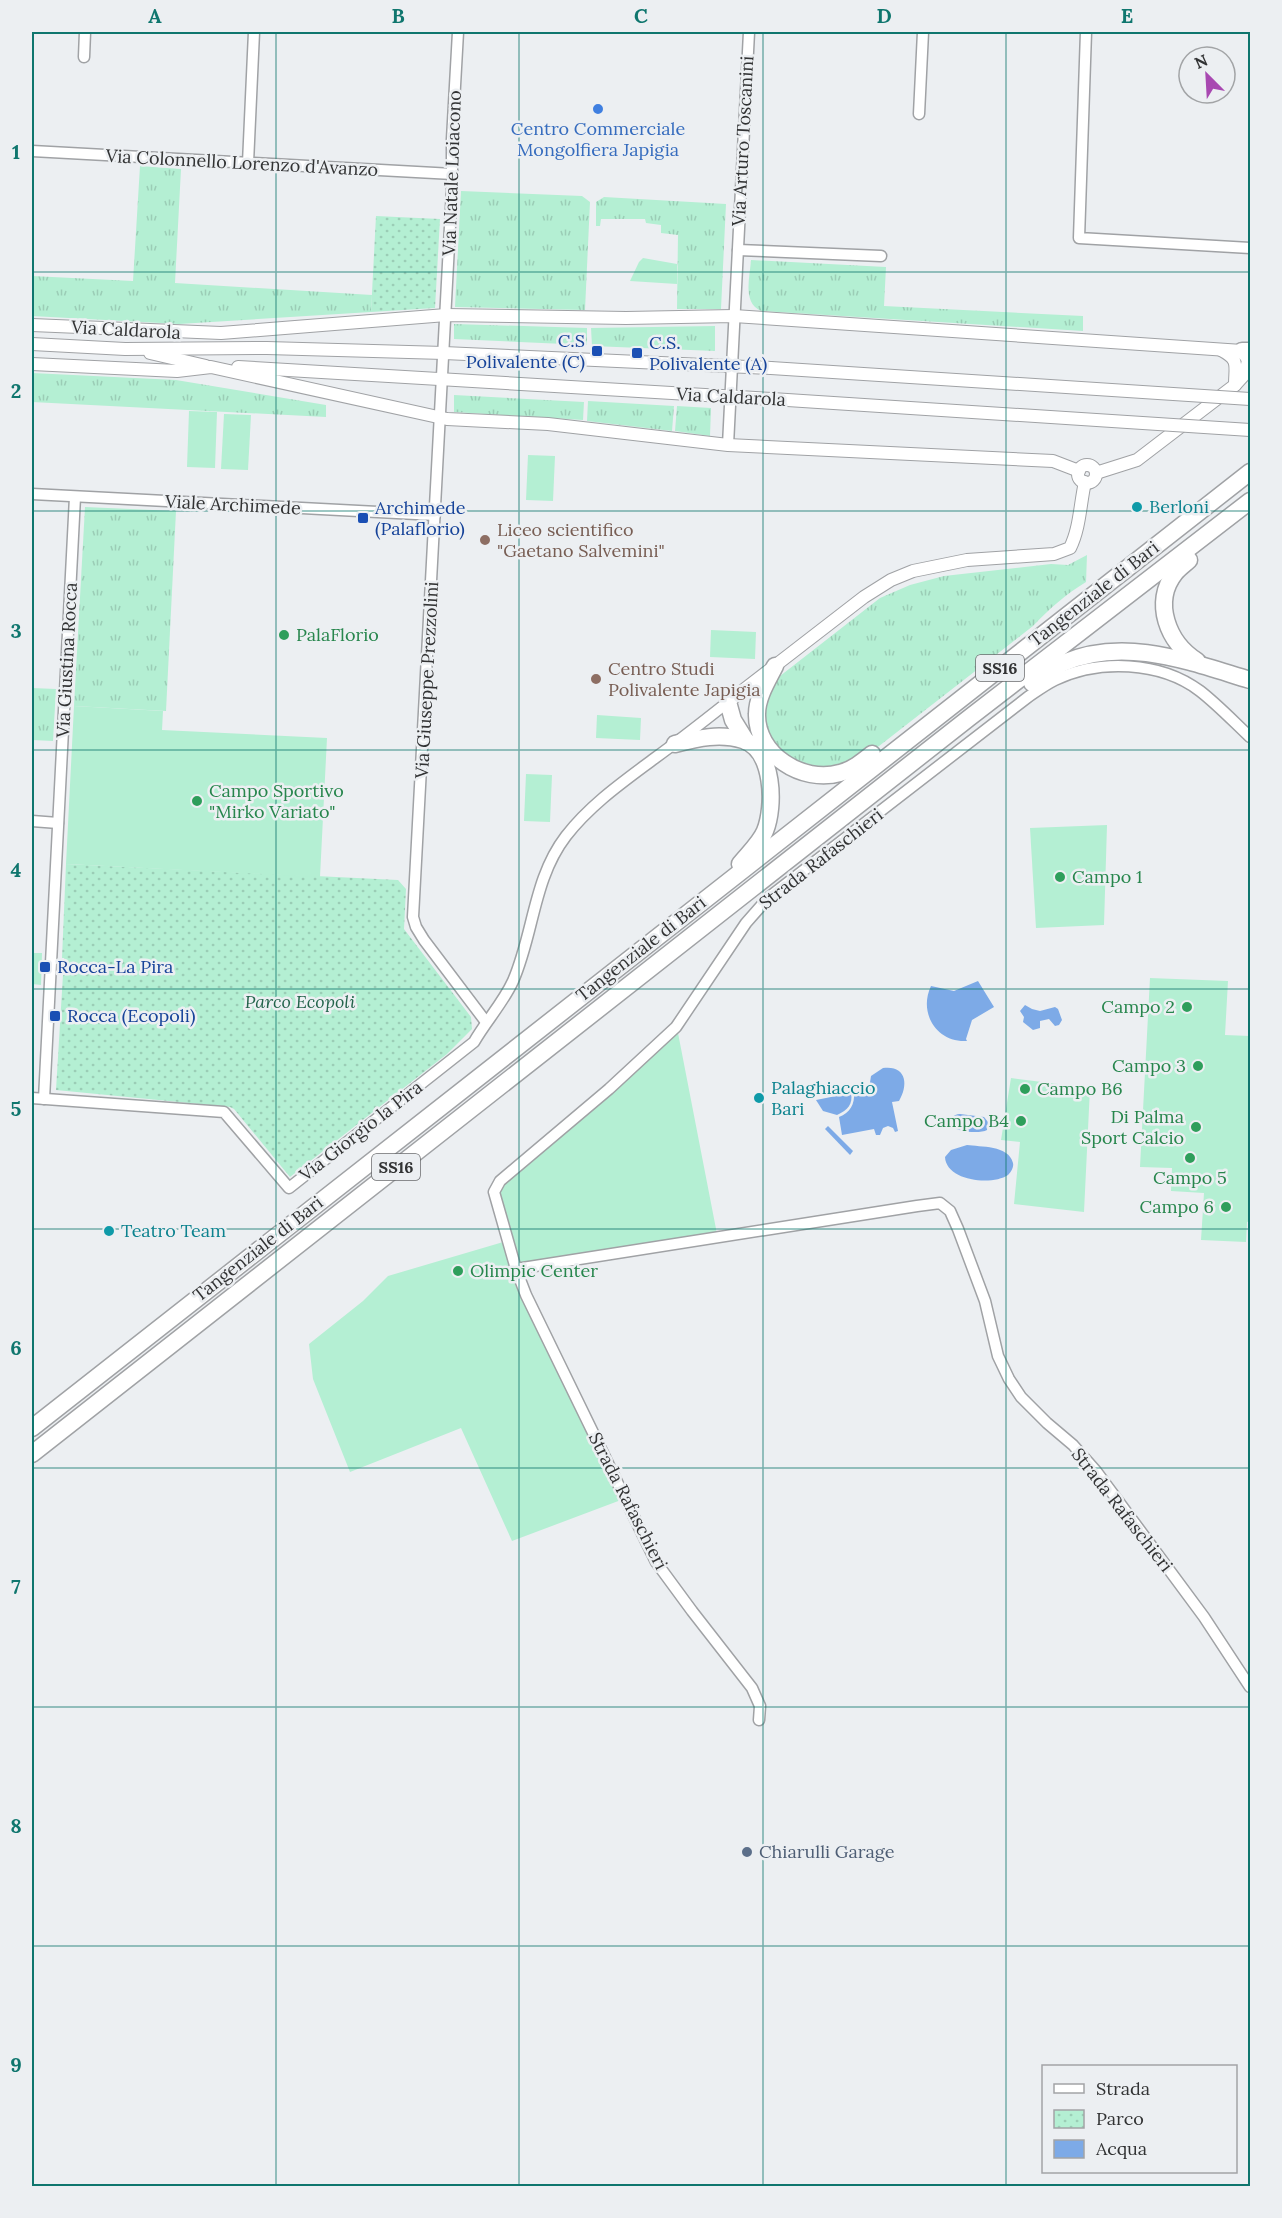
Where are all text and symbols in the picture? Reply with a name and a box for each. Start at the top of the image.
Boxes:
text: A [148,3,162,28]
text: B [391,3,405,28]
text: C [634,3,648,28]
text: D [876,3,892,28]
text: E [1121,3,1133,28]
north arrow [1177,45,1237,105]
text: N [1191,50,1211,73]
street label: Via Arturo Toscanini [726,55,758,228]
street label: Via Natale Loiacono [437,90,466,257]
marker: Centro Commerciale Mongolfiera Japigia [591,102,605,116]
place label: Centro Commerciale Mongolfiera Japigia [511,117,685,161]
text: 1 [12,139,20,164]
street label: Via Colonnello Lorenzo d'Avanzo [104,144,379,181]
street label: Via Caldarola [70,315,181,344]
place label: C.S Polivalente (C) [466,329,585,373]
place label: C.S. Polivalente (A) [649,331,767,375]
marker: C.S Polivalente (C) [590,344,604,358]
marker: C.S. Polivalente (A) [630,346,644,360]
text: 2 [11,378,21,403]
street label: Via Caldarola [675,382,786,411]
street label: Viale Archimede [164,489,302,520]
place label: Berloni [1149,495,1209,518]
place label: Archimede (Palaflorio) [374,496,466,540]
marker: Berloni [1130,500,1144,514]
marker: Archimede (Palaflorio) [356,511,370,525]
place label: Liceo scientifico "Gaetano Salvemini" [497,518,665,562]
marker: Liceo scientifico "Gaetano Salvemini" [478,533,492,547]
street label: Tangenziale di Bari [1024,536,1163,652]
street label: Via Giuseppe Prezzolini [410,581,443,780]
street label: Via Giustina Rocca [51,582,82,739]
text: 3 [10,618,22,643]
place label: PalaFlorio [296,623,379,646]
marker: PalaFlorio [277,628,291,642]
road number: SS16 [976,655,1024,681]
place label: Centro Studi Polivalente Japigia [608,657,761,701]
marker: Centro Studi Polivalente Japigia [589,672,603,686]
place label: Campo Sportivo "Mirko Variato" [209,779,344,823]
marker: Campo Sportivo "Mirko Variato" [190,794,204,808]
street label: Strada Rafaschieri [754,803,887,914]
text: 4 [11,857,22,882]
place label: Campo 1 [1072,865,1143,888]
marker: Campo 1 [1053,870,1067,884]
street label: Tangenziale di Bari [571,891,710,1007]
place label: Rocca-La Pira [57,955,173,978]
marker: Rocca-La Pira [38,960,52,974]
park label: Parco Ecopoli [245,990,355,1013]
place label: Campo 2 [1101,995,1175,1018]
marker: Campo 2 [1180,1000,1194,1014]
place label: Rocca (Ecopoli) [67,1004,196,1027]
marker: Rocca (Ecopoli) [48,1009,62,1023]
place label: Campo 3 [1112,1054,1186,1077]
marker: Campo 3 [1191,1059,1205,1073]
street label: Via Giorgio la Pira [294,1075,427,1186]
place label: Palaghiaccio Bari [771,1076,875,1120]
place label: Campo B6 [1037,1077,1123,1100]
marker: Campo B6 [1018,1082,1032,1096]
marker: Palaghiaccio Bari [752,1091,766,1105]
text: 5 [11,1096,22,1121]
place label: Di Palma Sport Calcio [1081,1105,1184,1149]
place label: Campo B4 [924,1109,1009,1132]
marker: Campo B4 [1014,1114,1028,1128]
marker: Di Palma Sport Calcio [1189,1120,1203,1134]
marker: Campo 5 [1183,1151,1197,1165]
road number: SS16 [372,1154,420,1180]
place label: Campo 5 [1153,1166,1227,1189]
street label: Tangenziale di Bari [188,1191,327,1307]
place label: Campo 6 [1140,1195,1214,1218]
marker: Campo 6 [1219,1200,1233,1214]
place label: Teatro Team [121,1219,226,1242]
marker: Teatro Team [102,1224,116,1238]
place label: Olimpic Center [470,1259,598,1282]
marker: Olimpic Center [451,1264,465,1278]
text: 6 [10,1335,22,1360]
street label: Strada Rafaschieri [584,1428,673,1573]
street label: Strada Rafaschieri [1067,1443,1178,1576]
text: 7 [11,1574,21,1599]
text: 8 [10,1813,22,1838]
place label: Chiarulli Garage [759,1840,895,1863]
marker: Chiarulli Garage [740,1845,754,1859]
text: 9 [10,2052,22,2077]
legend [1042,2065,1237,2173]
text: Strada [1096,2077,1150,2100]
text: Parco [1096,2107,1144,2130]
text: Acqua [1095,2137,1147,2160]

